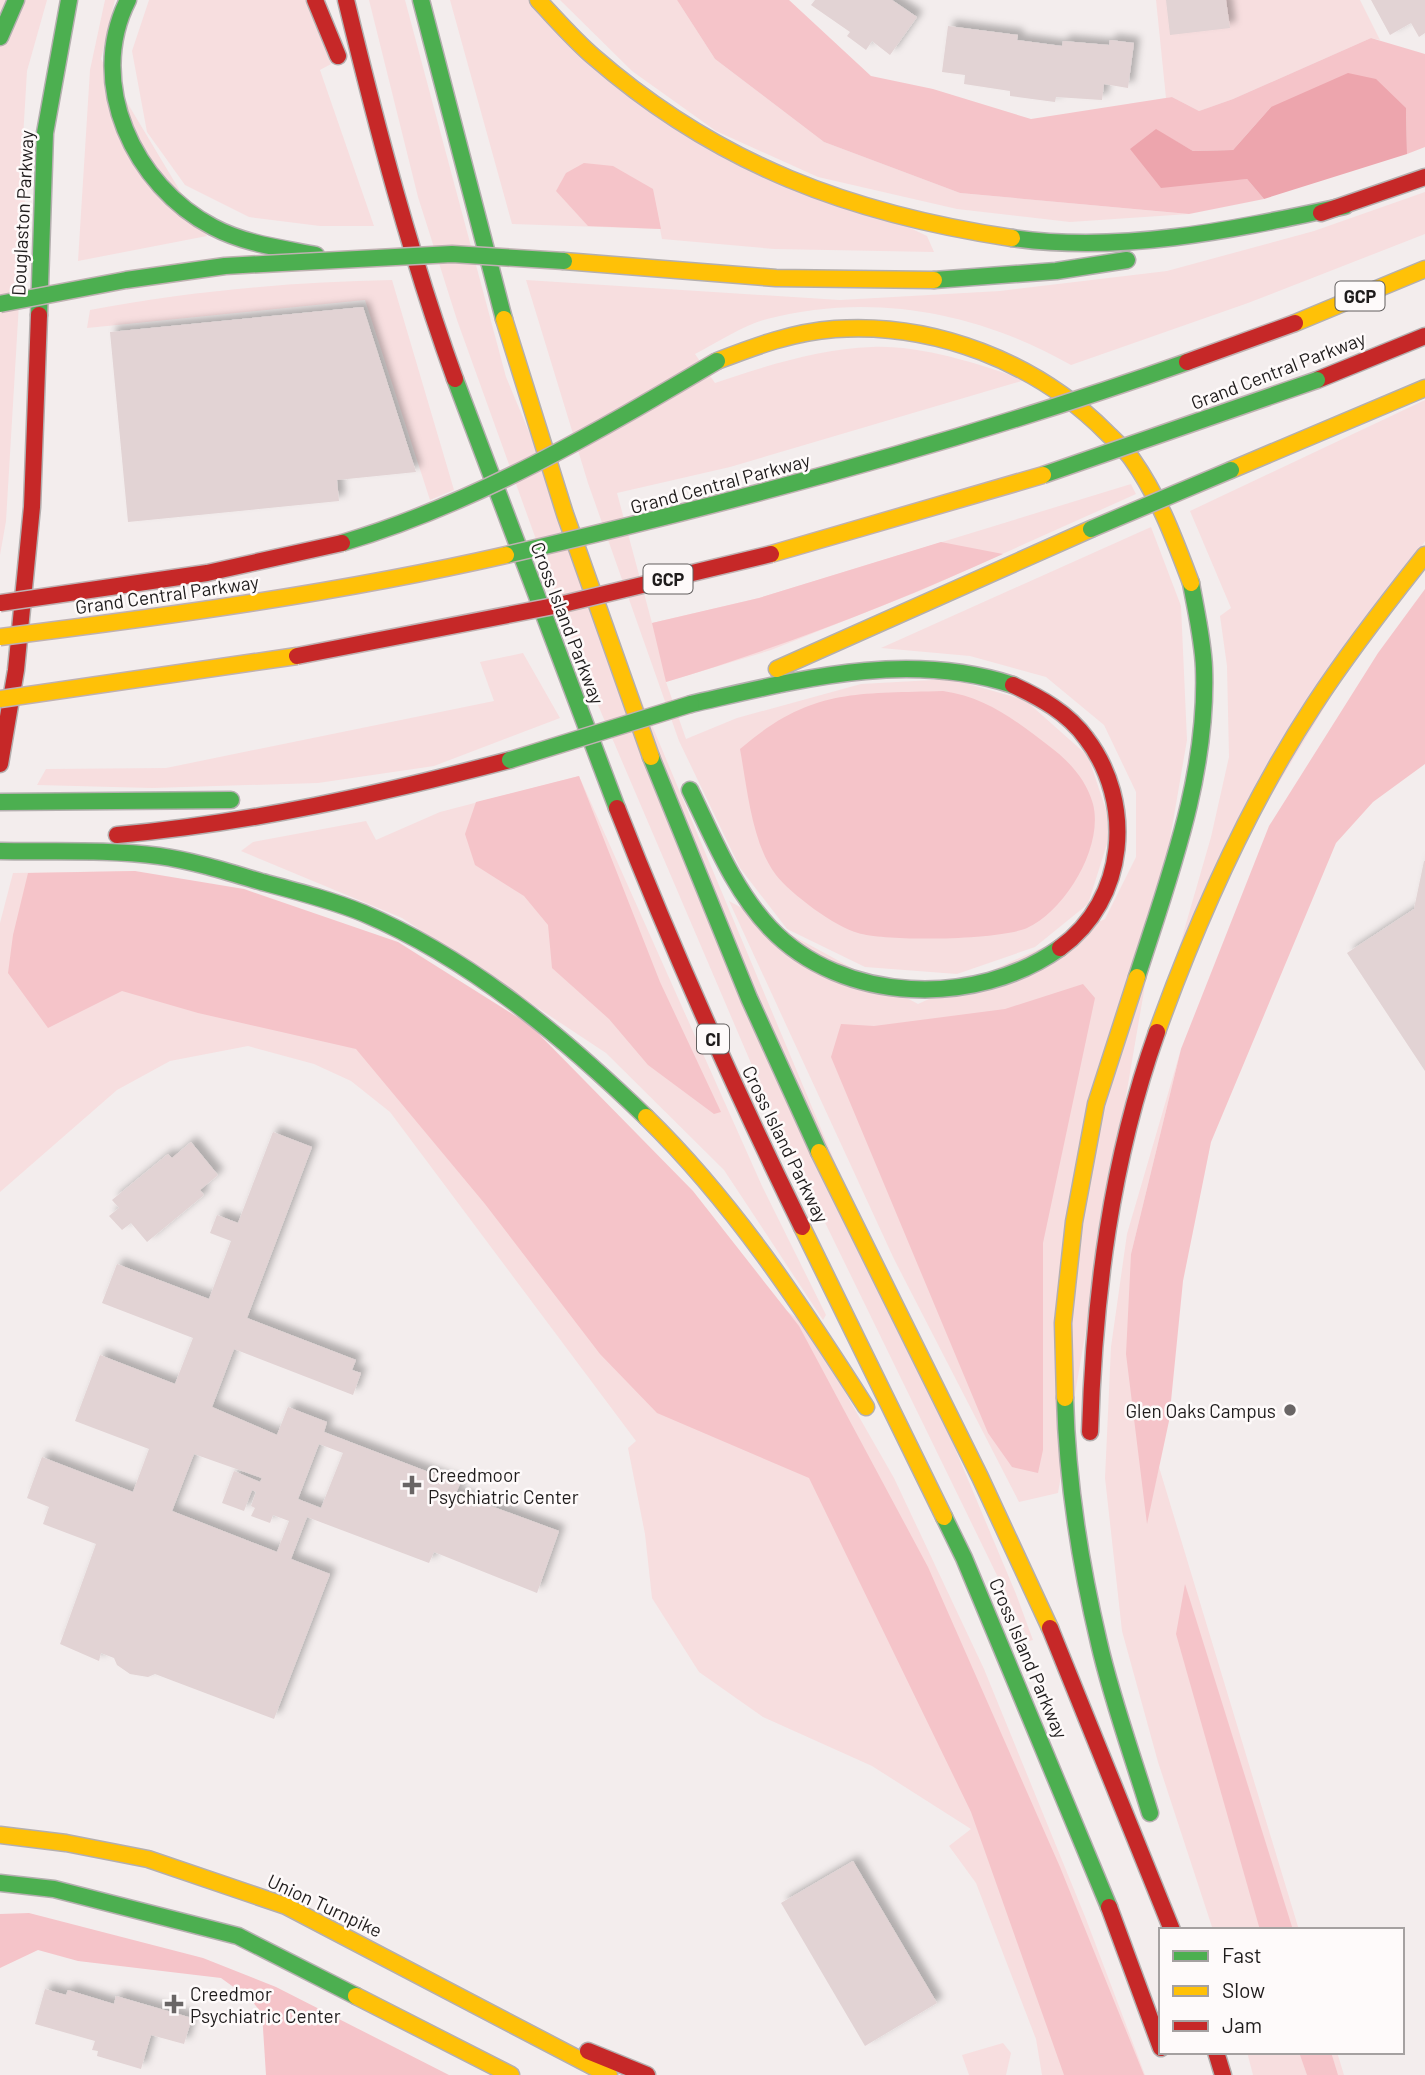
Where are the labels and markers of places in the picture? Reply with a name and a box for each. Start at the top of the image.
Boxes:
place label: Glen Oaks Campus [1125,1399,1276,1422]
marker: Glen Oaks Campus [1282,1402,1298,1418]
place label: Creedmoor Psychiatric Center [428,1463,579,1508]
marker: Creedmoor Psychiatric Center [402,1475,422,1495]
place label: Creedmor Psychiatric Center [190,1982,341,2027]
marker: Creedmor Psychiatric Center [164,1994,184,2014]

